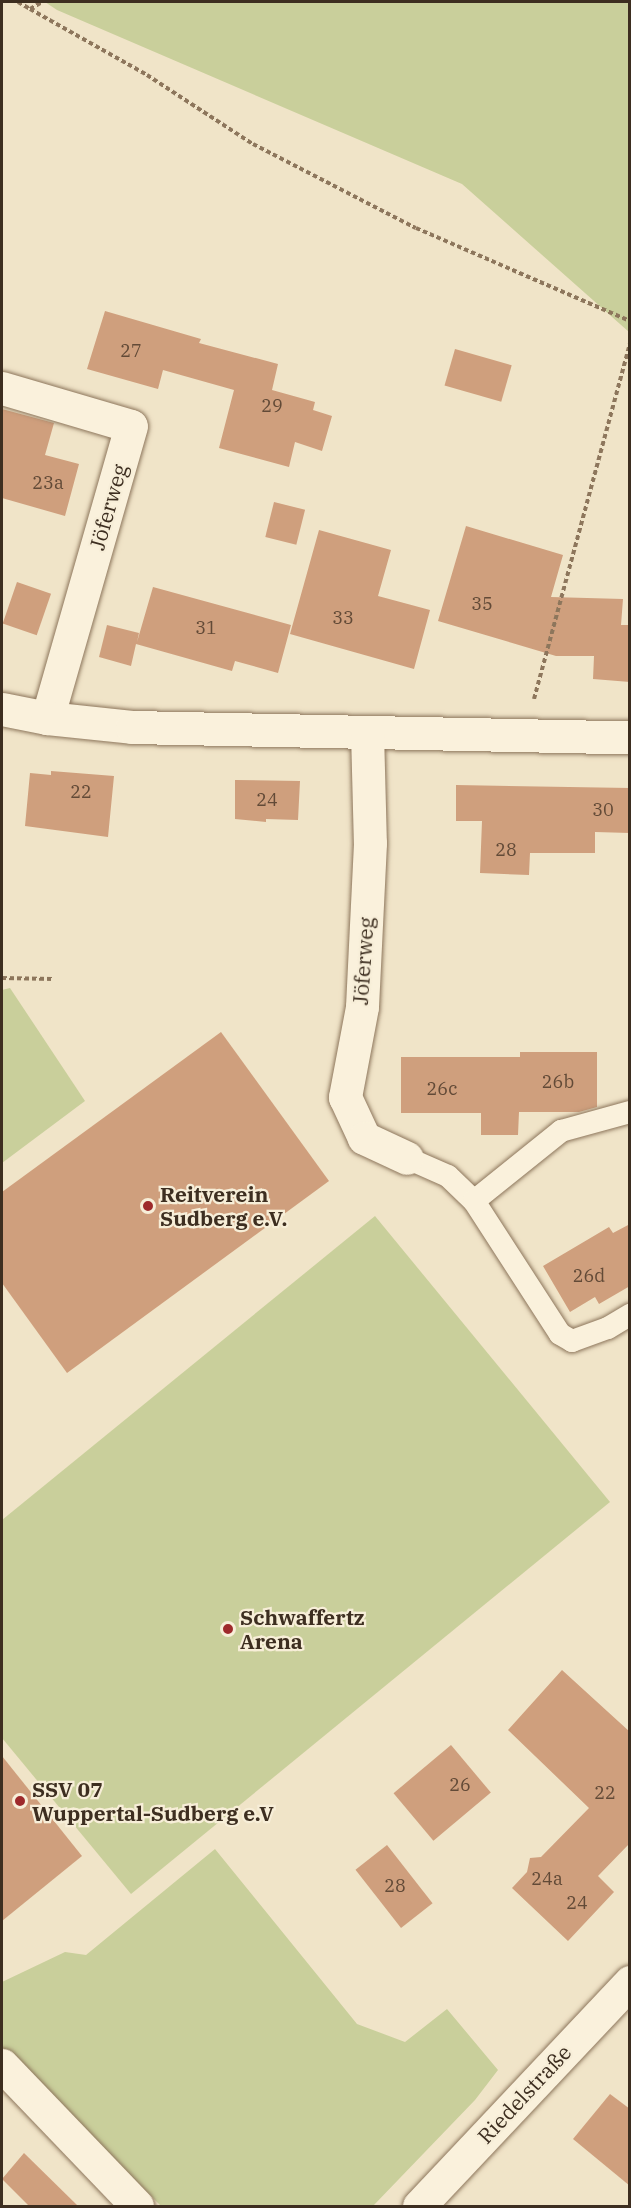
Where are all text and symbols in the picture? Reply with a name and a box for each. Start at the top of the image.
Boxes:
house number: 27 [120,340,142,362]
house number: 29 [261,395,283,417]
street label: Jöferweg [84,461,132,553]
house number: 23a [32,472,64,494]
house number: 35 [471,593,493,615]
house number: 33 [332,607,354,629]
house number: 31 [195,617,217,639]
house number: 22 [70,781,92,803]
house number: 24 [256,789,278,811]
house number: 30 [592,799,614,821]
house number: 28 [495,839,517,861]
street label: Jöferweg [347,916,379,1006]
house number: 26b [542,1071,574,1093]
house number: 26c [427,1078,457,1100]
place label: Reitverein Sudberg e.V. [160,1181,287,1231]
marker: Reitverein Sudberg e.V. [141,1199,155,1213]
house number: 26d [573,1265,605,1287]
place label: Schwaffertz Arena [240,1604,365,1654]
marker: Schwaffertz Arena [221,1622,235,1636]
house number: 26 [449,1774,471,1796]
place label: SSV 07 Wuppertal-Sudberg e.V [32,1776,274,1826]
house number: 22 [594,1782,616,1804]
marker: SSV 07 Wuppertal-Sudberg e.V [13,1794,27,1808]
house number: 24a [531,1868,563,1890]
house number: 28 [384,1875,406,1897]
house number: 24 [566,1892,588,1914]
street label: Riedelstraße [472,2040,576,2148]

